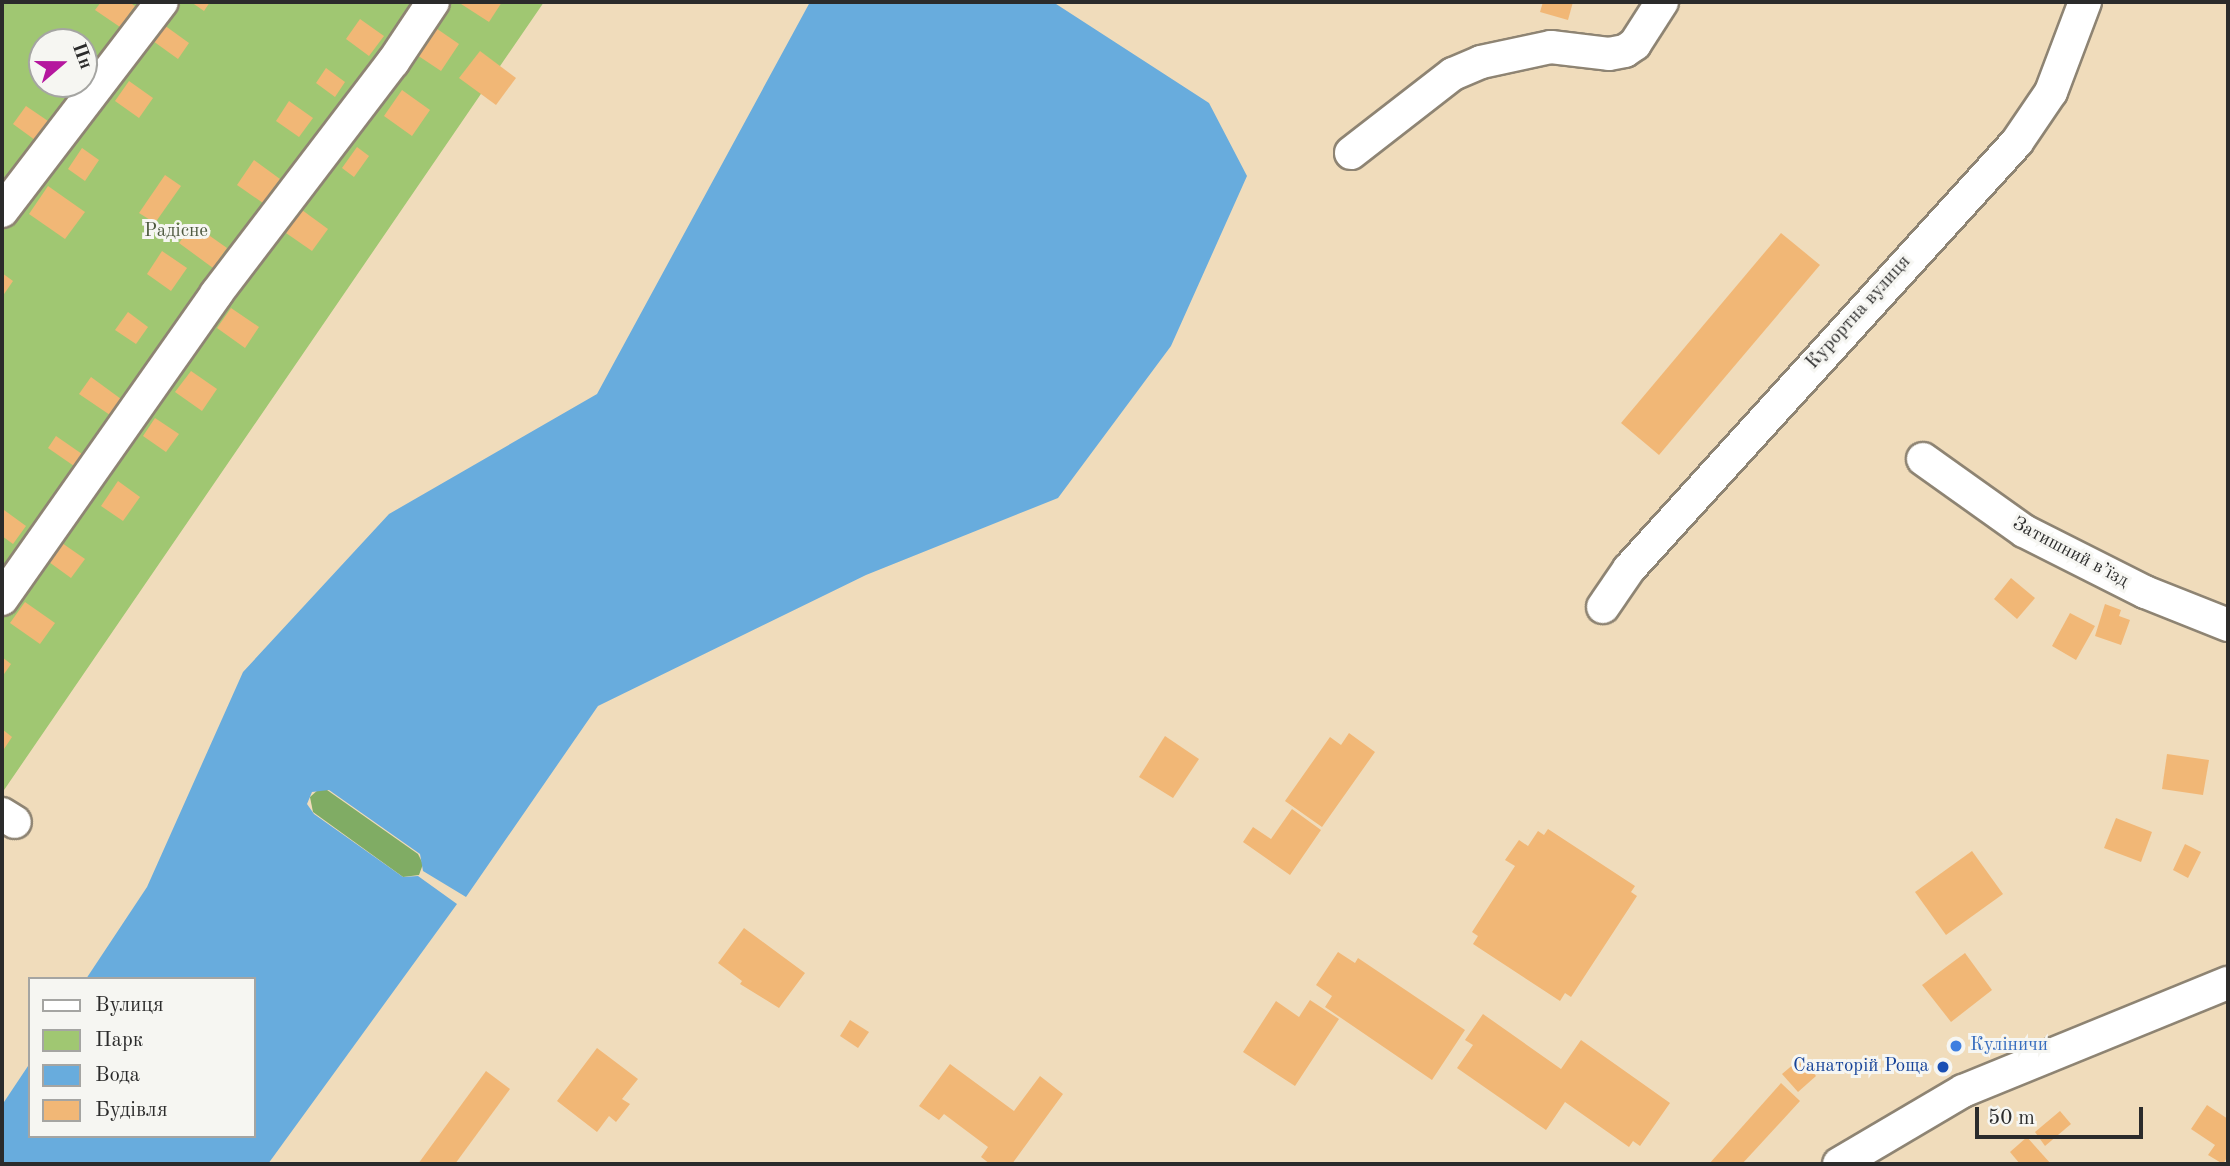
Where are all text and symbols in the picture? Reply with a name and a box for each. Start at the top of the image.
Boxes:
north arrow [28,28,98,98]
text: Пн [68,41,95,72]
park label: Радісне [144,221,208,243]
street label: Курортна вулиця [1802,251,1916,375]
street label: Затишний в’їзд [2008,513,2132,593]
legend [28,977,256,1138]
text: Вулиця [95,995,164,1016]
text: Парк [95,1030,143,1051]
place label: Куліничи [1970,1035,2048,1057]
marker: Куліничи [1948,1038,1964,1054]
place label: Санаторій Роща [1793,1056,1929,1078]
marker: Санаторій Роща [1935,1059,1951,1075]
text: Вода [95,1065,140,1086]
scale bar [1978,1092,2146,1136]
text: Будівля [95,1100,168,1121]
text: 50 m [1988,1108,2035,1129]

